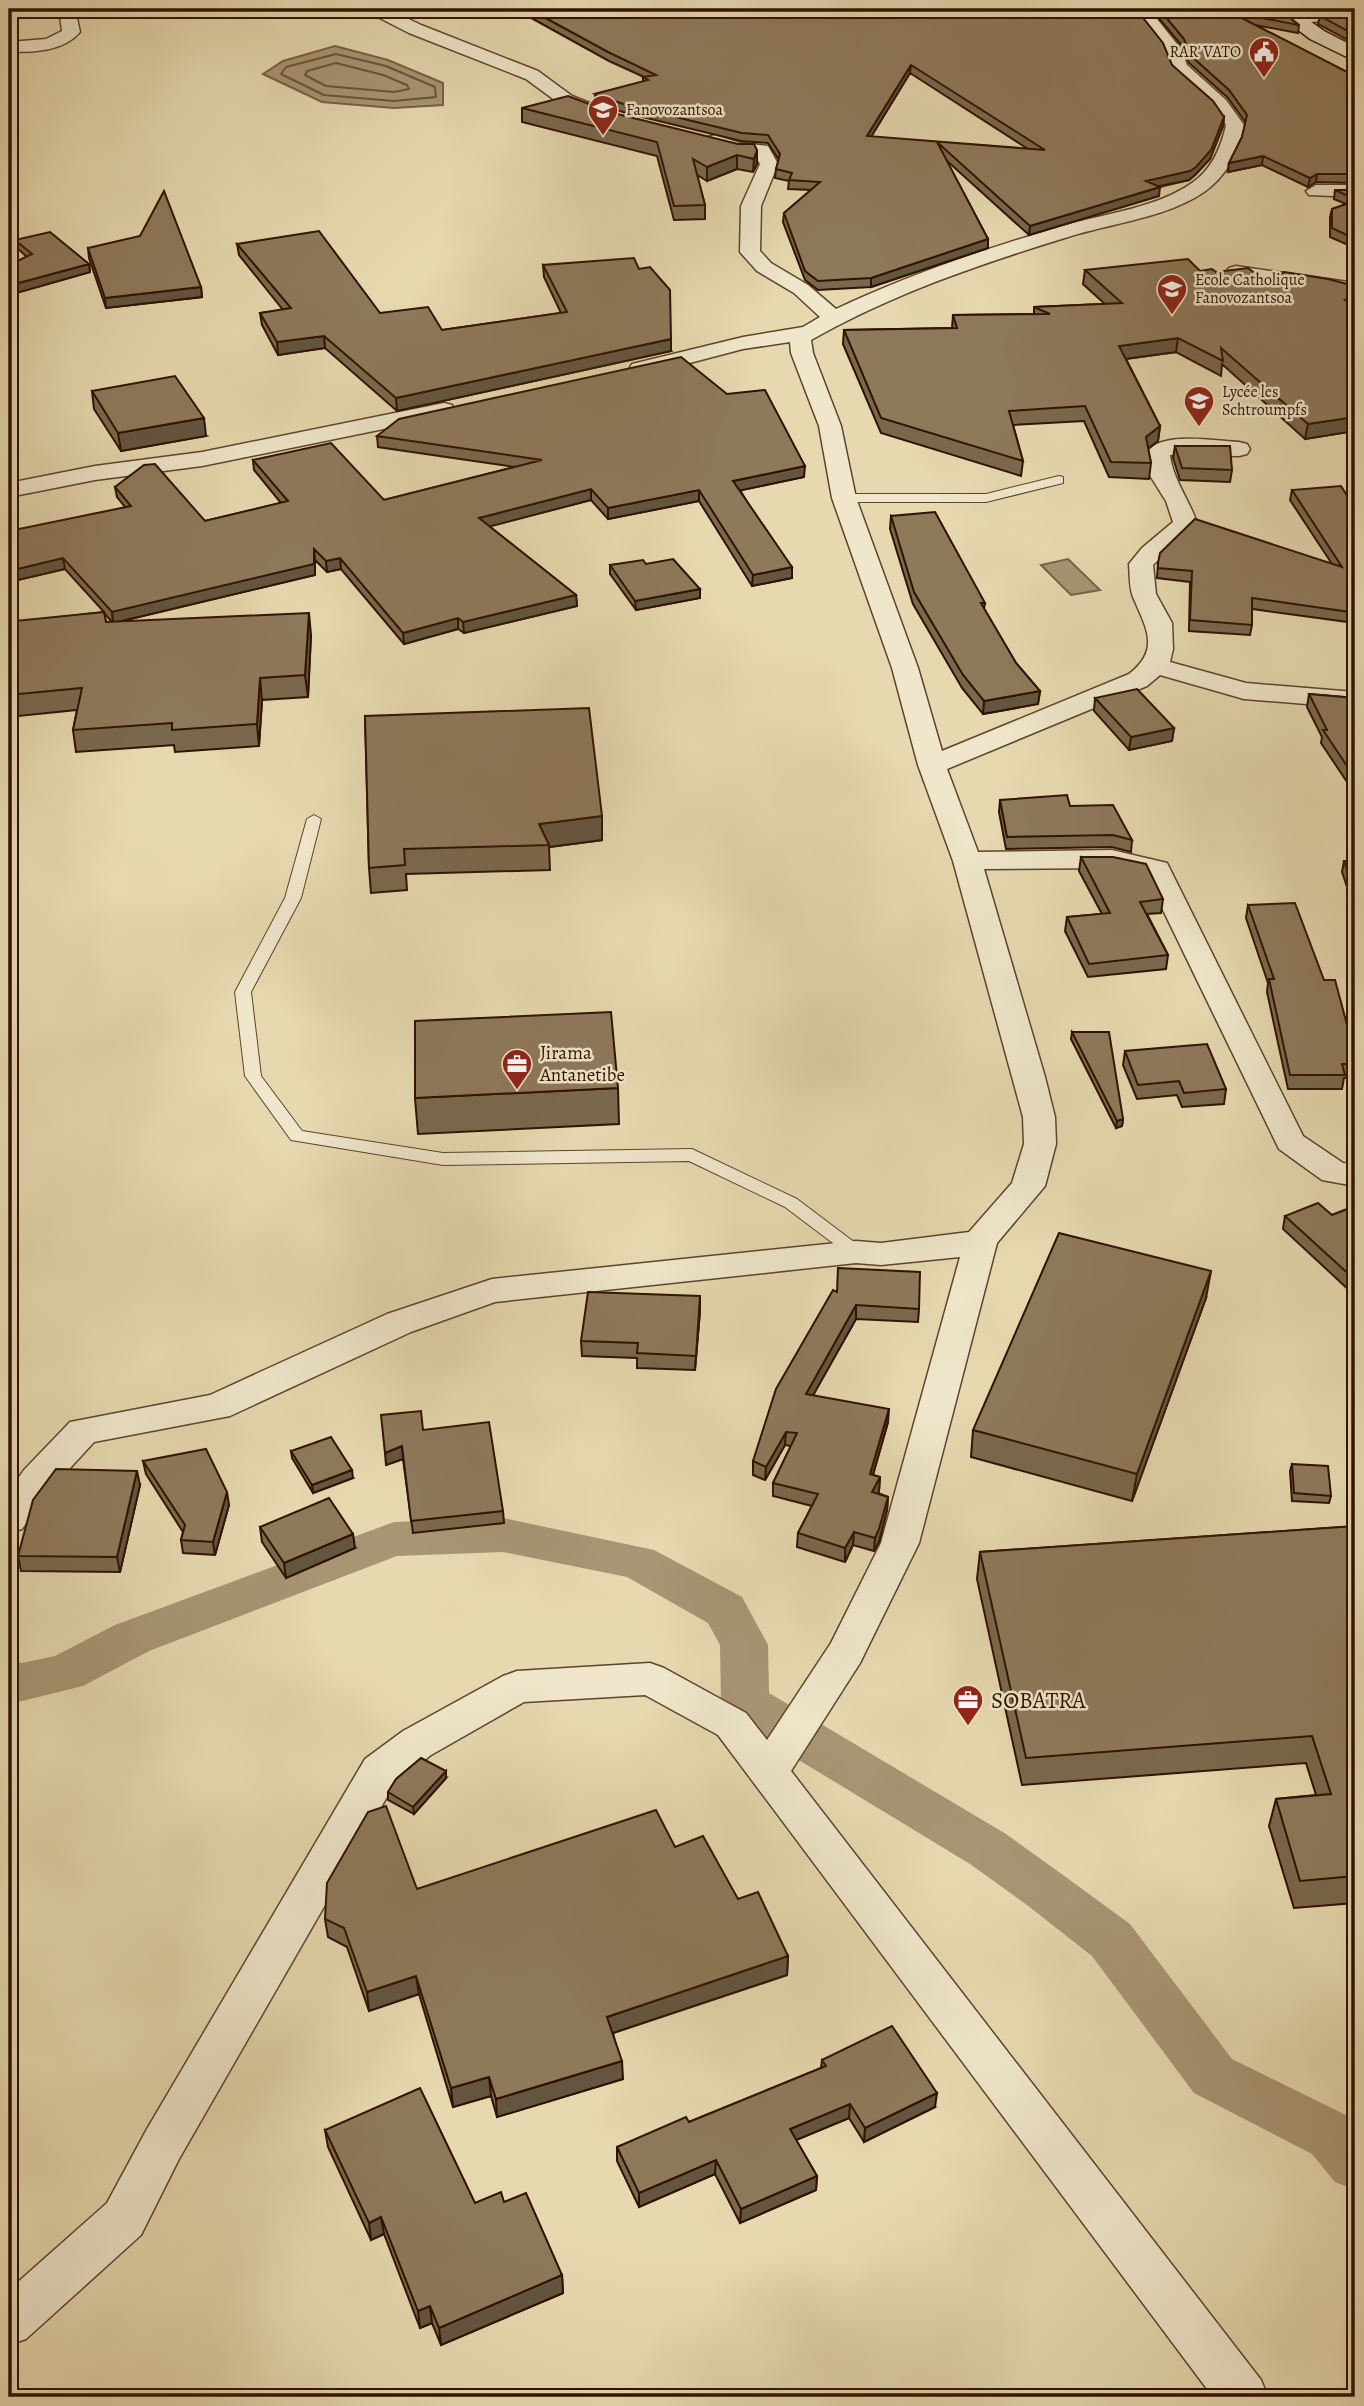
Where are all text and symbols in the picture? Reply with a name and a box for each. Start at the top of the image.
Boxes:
public building icon: RAR' VATO [1247,35,1281,79]
place label: RAR' VATO [1169,41,1241,63]
school or university icon: Fanovozantsoa [586,93,620,137]
place label: Fanovozantsoa [626,99,724,121]
place label: Ecole Catholique Fanovozantsoa [1195,269,1305,309]
school or university icon: Ecole Catholique Fanovozantsoa [1155,272,1189,316]
place label: Lycée les Schtroumpfs [1222,381,1307,421]
school or university icon: Lycée les Schtroumpfs [1182,384,1216,428]
place label: Jirama Antanetibe [539,1040,625,1088]
office icon: Jirama Antanetibe [500,1047,534,1091]
office icon: SOBATRA [951,1683,985,1727]
place label: SOBATRA [991,1685,1086,1716]

